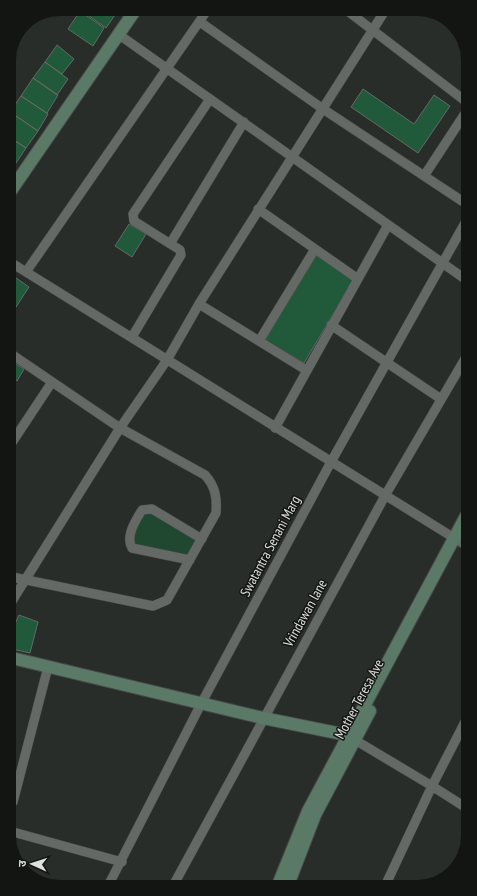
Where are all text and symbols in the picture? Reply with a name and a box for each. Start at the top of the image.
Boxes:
street label: Swatantra Senani Marg [236,492,304,600]
street label: Vrindawan lane [279,576,331,651]
street label: Mother Teresa Ave [330,656,388,742]
north arrow [12,844,52,884]
text: उ [15,859,29,867]

